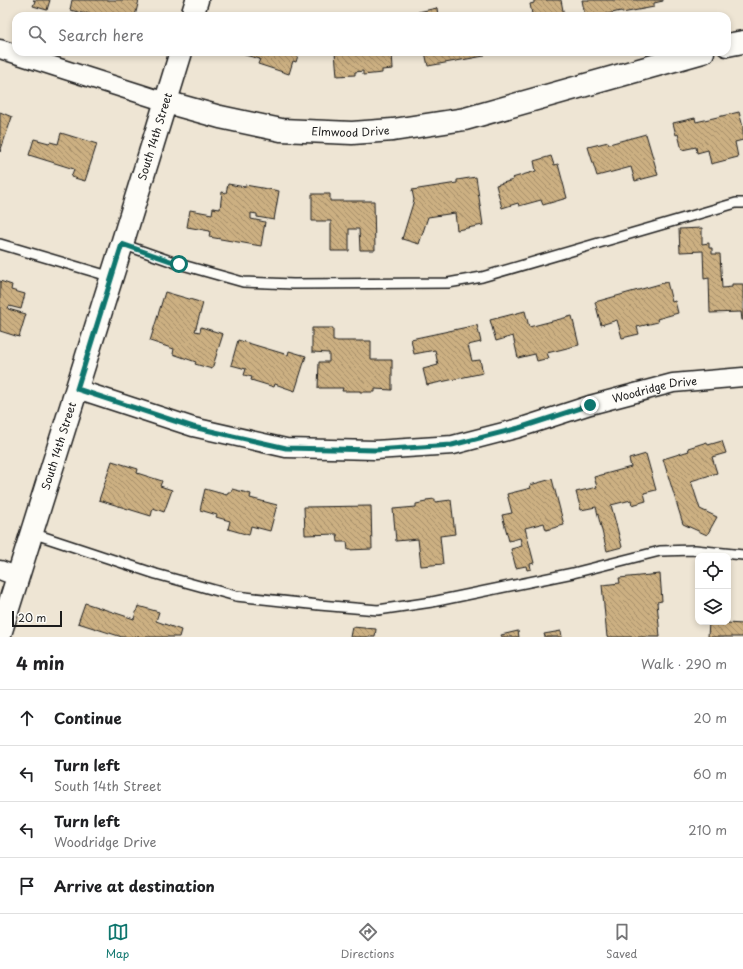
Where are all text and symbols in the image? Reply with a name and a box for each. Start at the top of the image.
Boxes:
search box [12,12,731,56]
icon: search [26,23,48,45]
text: Search here [58,23,144,46]
street label: South 14th Street [133,90,176,182]
street label: Elmwood Drive [311,121,390,141]
route start [170,255,188,273]
street label: Woodridge Drive [610,372,698,407]
route end [581,396,599,414]
street label: South 14th Street [37,400,80,492]
map controls [695,553,731,625]
button: locate [695,553,731,589]
button: layers [695,589,731,625]
scale bar [12,609,62,628]
text: 20 m [18,609,46,626]
text: 4 min [16,650,64,676]
text: Walk · 290 m [641,654,727,673]
text: Continue [54,706,122,729]
icon: ahead [16,707,38,729]
text: 20 m [693,708,727,727]
text: Turn left [54,753,120,776]
icon: left [16,763,38,785]
text: 60 m [693,764,727,783]
text: South 14th Street [54,776,161,795]
text: Turn left [54,809,120,832]
icon: left [16,819,38,841]
text: 210 m [688,820,727,839]
text: Woodridge Drive [54,832,156,851]
text: Arrive at destination [54,874,215,897]
icon: arrive [16,875,38,897]
tab: Map [106,921,129,962]
tab: Directions [341,921,394,962]
tab: Saved [606,921,637,962]

